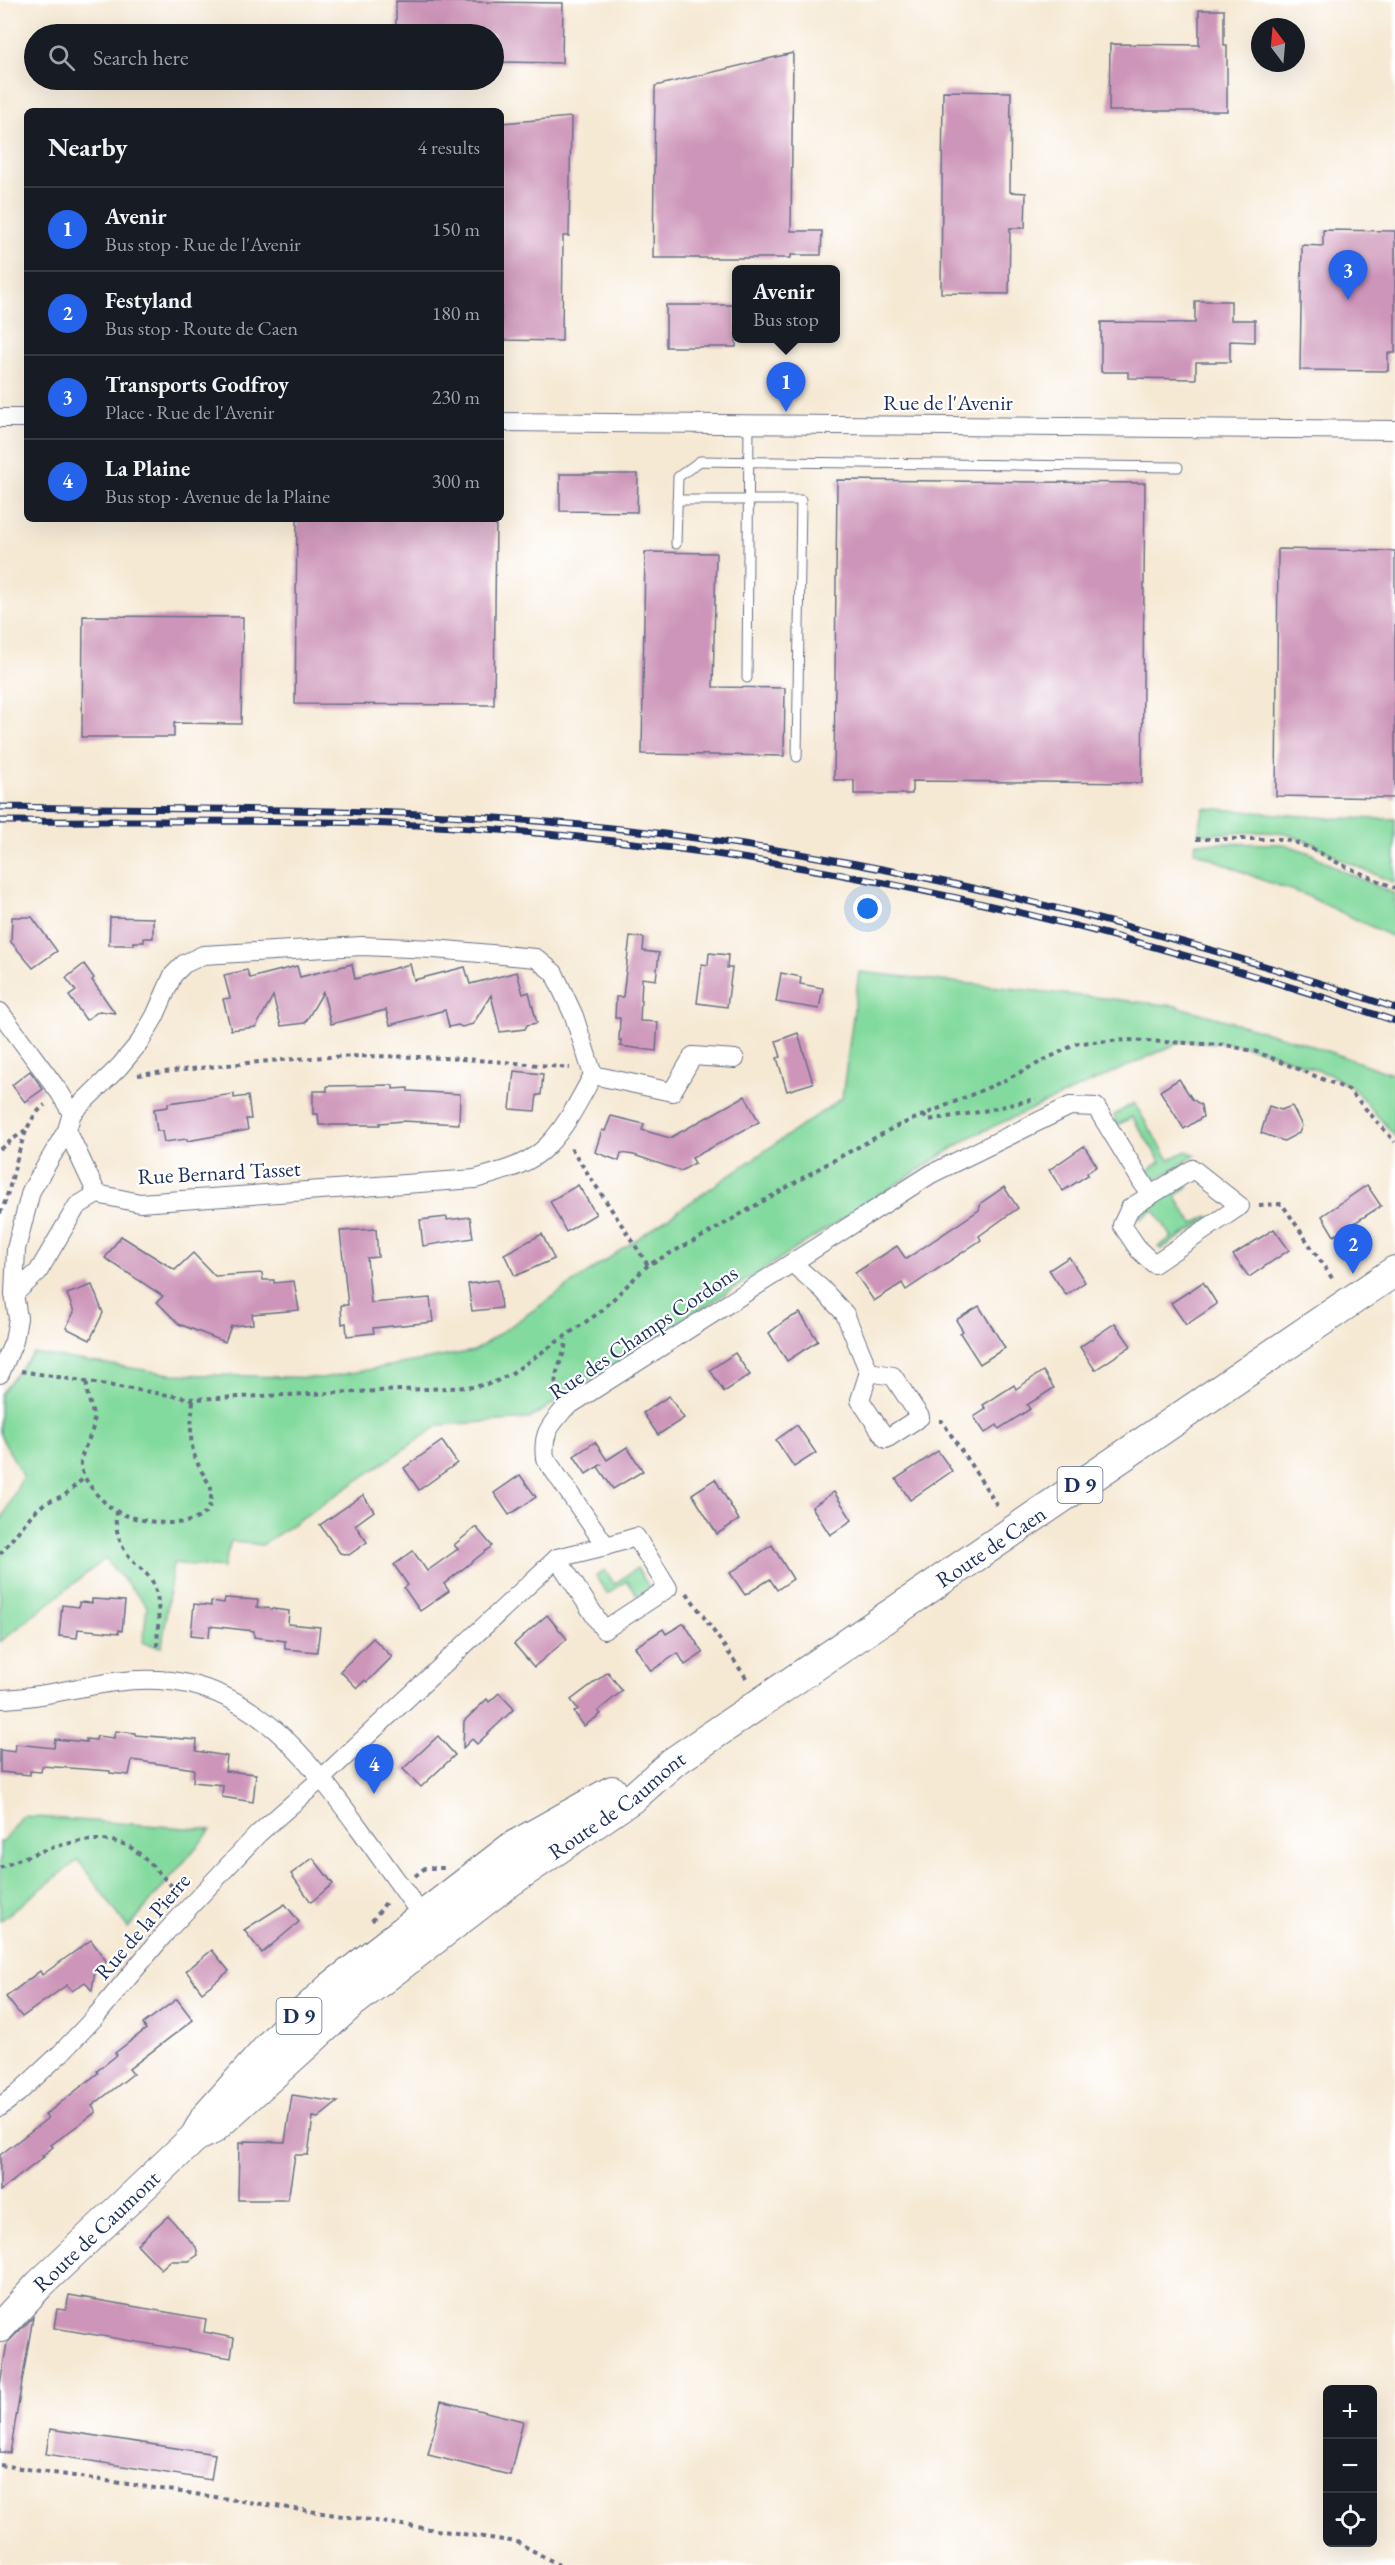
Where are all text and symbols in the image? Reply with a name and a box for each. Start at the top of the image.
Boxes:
north arrow [1251,18,1305,72]
search box [24,24,504,90]
icon: search [45,41,78,74]
text: Search here [93,43,188,72]
text: Nearby [48,130,128,164]
text: 4 results [417,134,480,160]
text: Avenir [105,202,167,231]
text: 1 [62,216,73,242]
text: 150 m [432,216,480,242]
text: Bus stop · Rue de l'Avenir [105,231,301,257]
pin: 3 [1328,250,1368,300]
popup [732,265,840,343]
text: Avenir [753,277,815,306]
text: Festyland [105,286,192,315]
text: 2 [62,300,73,326]
text: 180 m [432,300,480,326]
text: Bus stop [753,306,819,332]
text: Bus stop · Route de Caen [105,315,298,341]
pin: 1 [766,362,806,412]
text: Transports Godfroy [105,370,289,399]
text: 3 [62,384,73,410]
text: 230 m [432,384,480,410]
street label: Rue de l'Avenir [883,388,1014,417]
text: Place · Rue de l'Avenir [105,399,274,425]
text: La Plaine [105,454,190,483]
text: 4 [62,468,73,494]
text: 300 m [432,468,480,494]
text: Bus stop · Avenue de la Plaine [105,483,330,509]
your location [853,894,882,923]
street label: Rue Bernard Tasset [137,1154,301,1191]
pin: 2 [1334,1224,1372,1274]
street label: Rue des Champs Cordons [543,1258,743,1406]
road number: D 9 [1058,1467,1102,1503]
street label: Route de Caen [930,1499,1052,1594]
pin: 4 [354,1744,394,1794]
street label: Route de Caumont [543,1744,691,1866]
street label: Rue de la Pierre [88,1867,197,1986]
road number: D 9 [276,1998,322,2034]
street label: Route de Caumont [27,2164,166,2298]
map controls [1323,2385,1377,2547]
button: + [1323,2385,1377,2439]
button: − [1323,2439,1377,2493]
button: locate [1323,2493,1377,2547]

